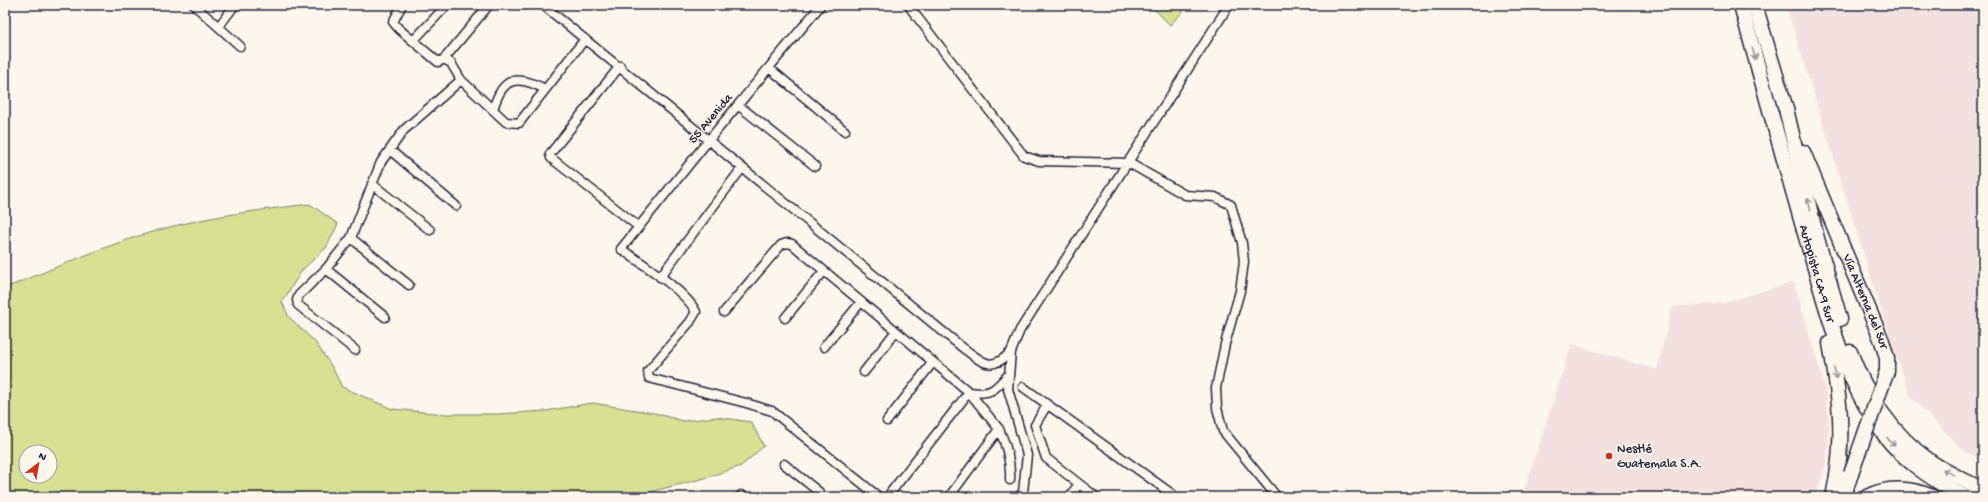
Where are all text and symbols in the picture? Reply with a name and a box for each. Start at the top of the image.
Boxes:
one-way arrow [1751,48,1758,61]
street label: 55 Avenida [686,90,737,147]
one-way arrow [1805,198,1812,211]
street label: Autopista CA-9 Sur [1795,223,1838,325]
street label: Vía Alterna del Sur [1839,251,1892,352]
one-way arrow [1831,366,1839,379]
one-way arrow [1886,437,1896,447]
place label: Nestlé Guatemala S.A. [1617,442,1702,472]
north arrow [18,444,58,484]
text: N [36,450,48,464]
marker: Nestlé Guatemala S.A. [1604,451,1614,461]
one-way arrow [1942,468,1954,475]

